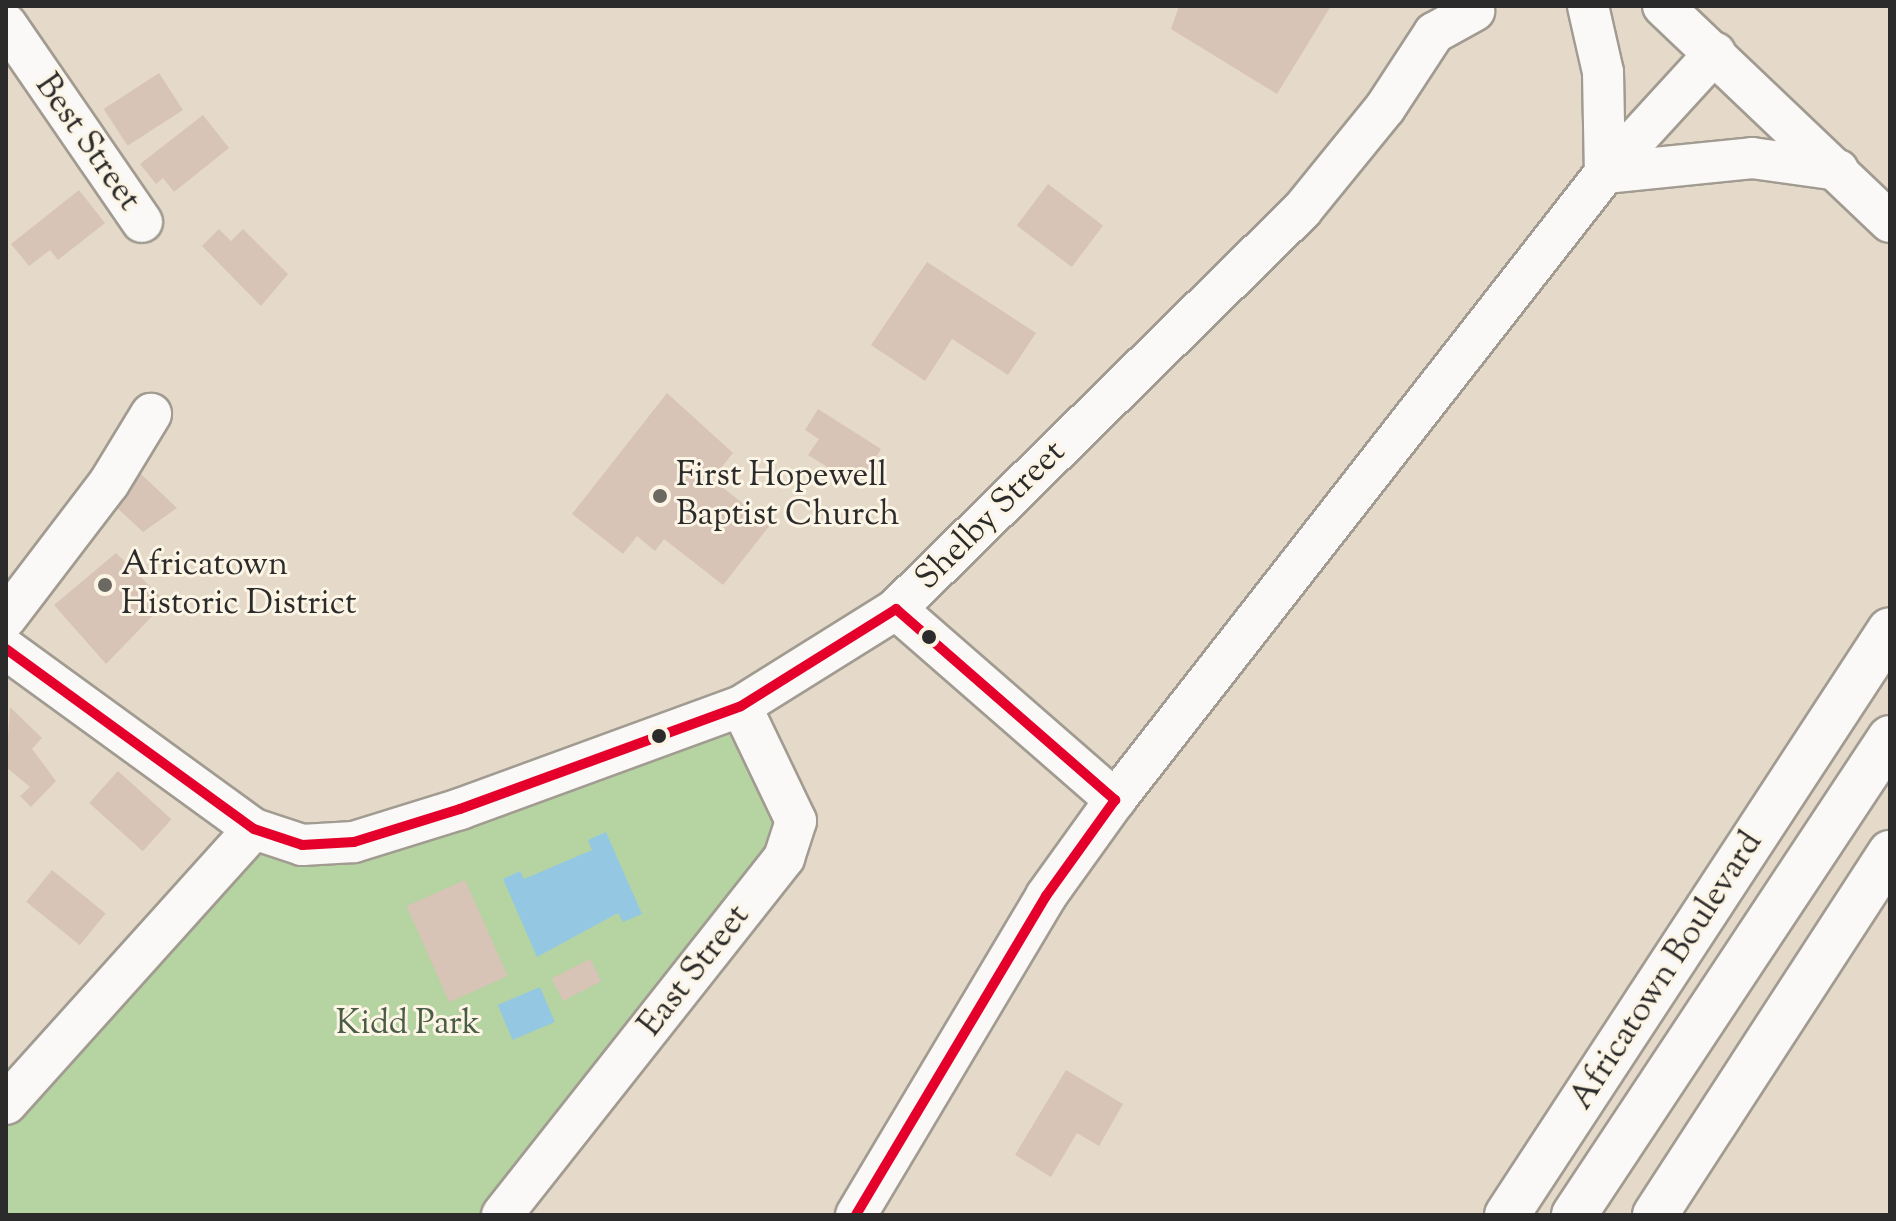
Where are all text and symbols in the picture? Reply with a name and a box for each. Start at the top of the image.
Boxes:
street label: Best Street [25,67,149,219]
street label: Shelby Street [908,433,1074,599]
place label: First Hopewell Baptist Church [676,456,900,536]
marker: First Hopewell Baptist Church [651,487,669,505]
place label: Africatown Historic District [121,545,357,624]
marker: Africatown Historic District [96,576,114,594]
unlabelled marker [921,629,937,645]
unlabelled marker [651,728,667,744]
street label: Africatown Boulevard [1562,824,1772,1118]
street label: East Street [631,897,759,1045]
park label: Kidd Park [336,1005,480,1045]

